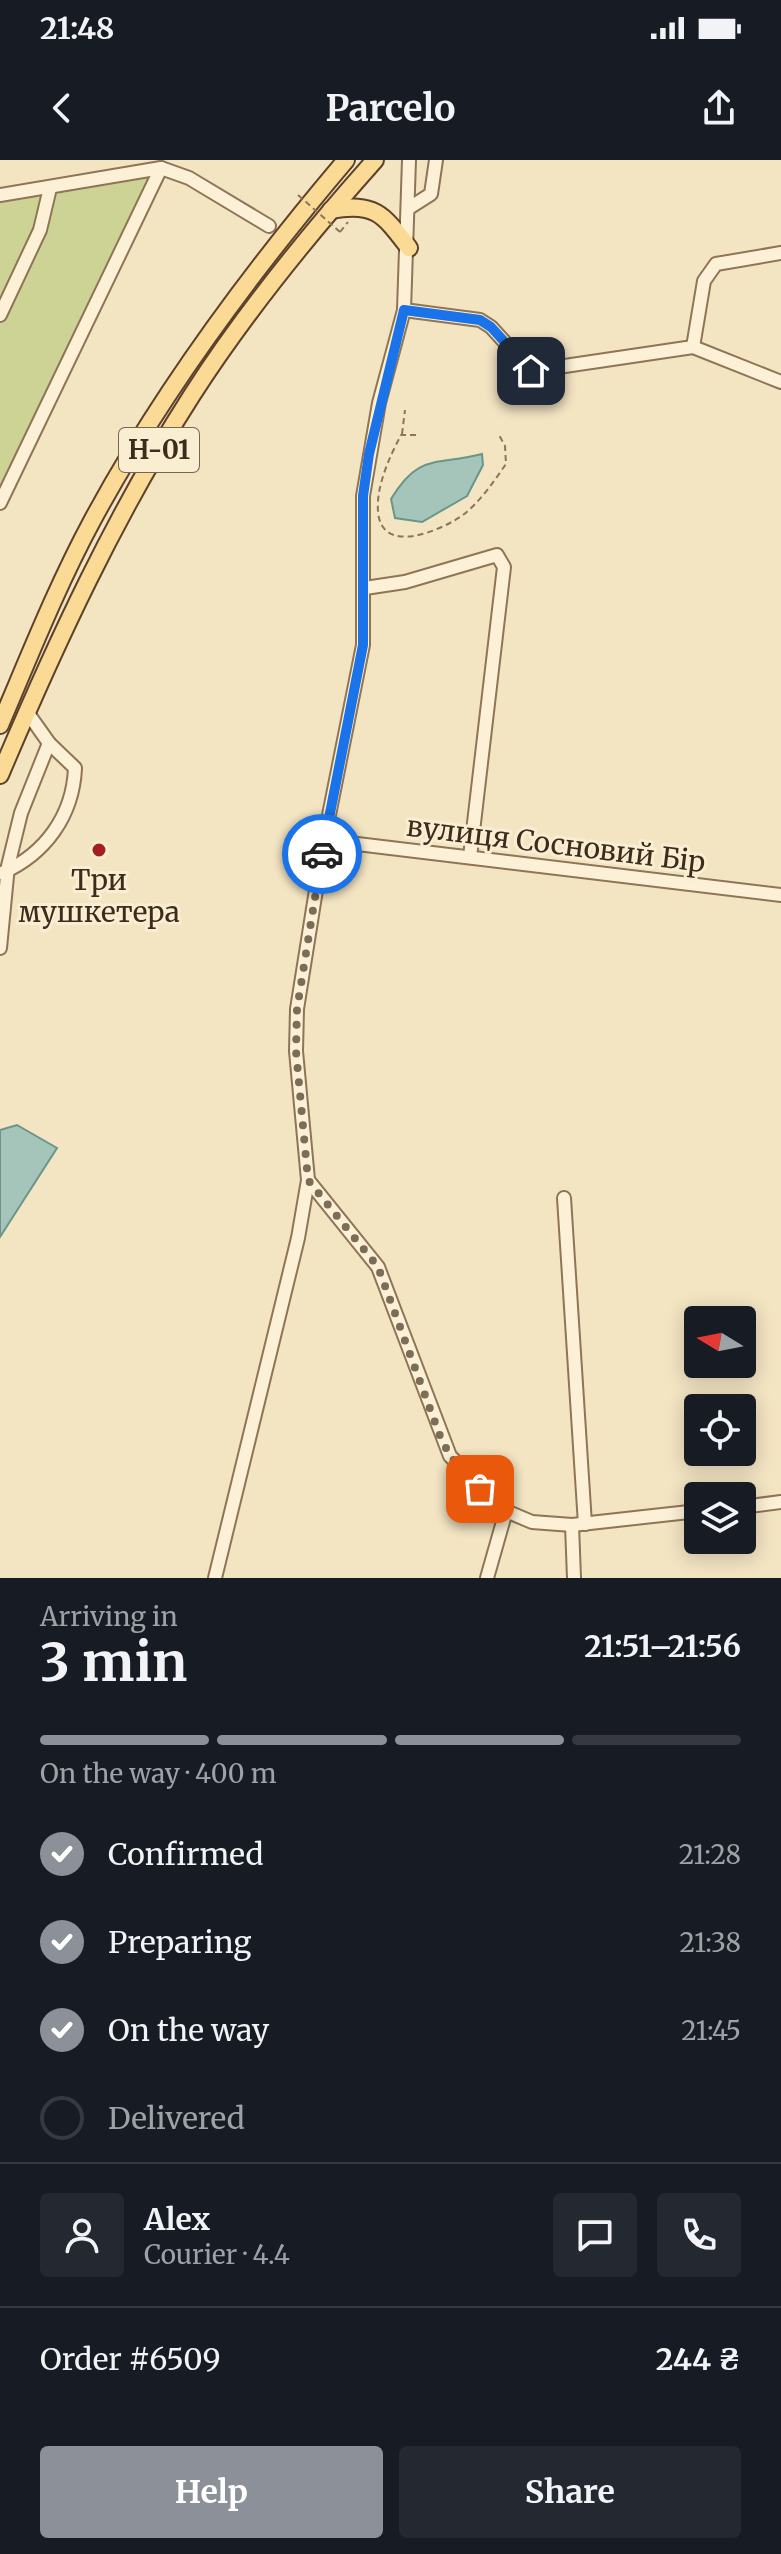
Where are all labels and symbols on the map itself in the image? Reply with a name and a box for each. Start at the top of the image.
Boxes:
pin [497,337,565,405]
road number: Н-01 [119,428,199,472]
street label: вулиця Сосновий Бір [405,808,707,880]
courier [282,814,362,894]
marker: Три мушкетера [90,841,108,859]
place label: Три мушкетера [18,862,180,930]
north arrow [684,1306,756,1378]
pin [446,1455,514,1523]

